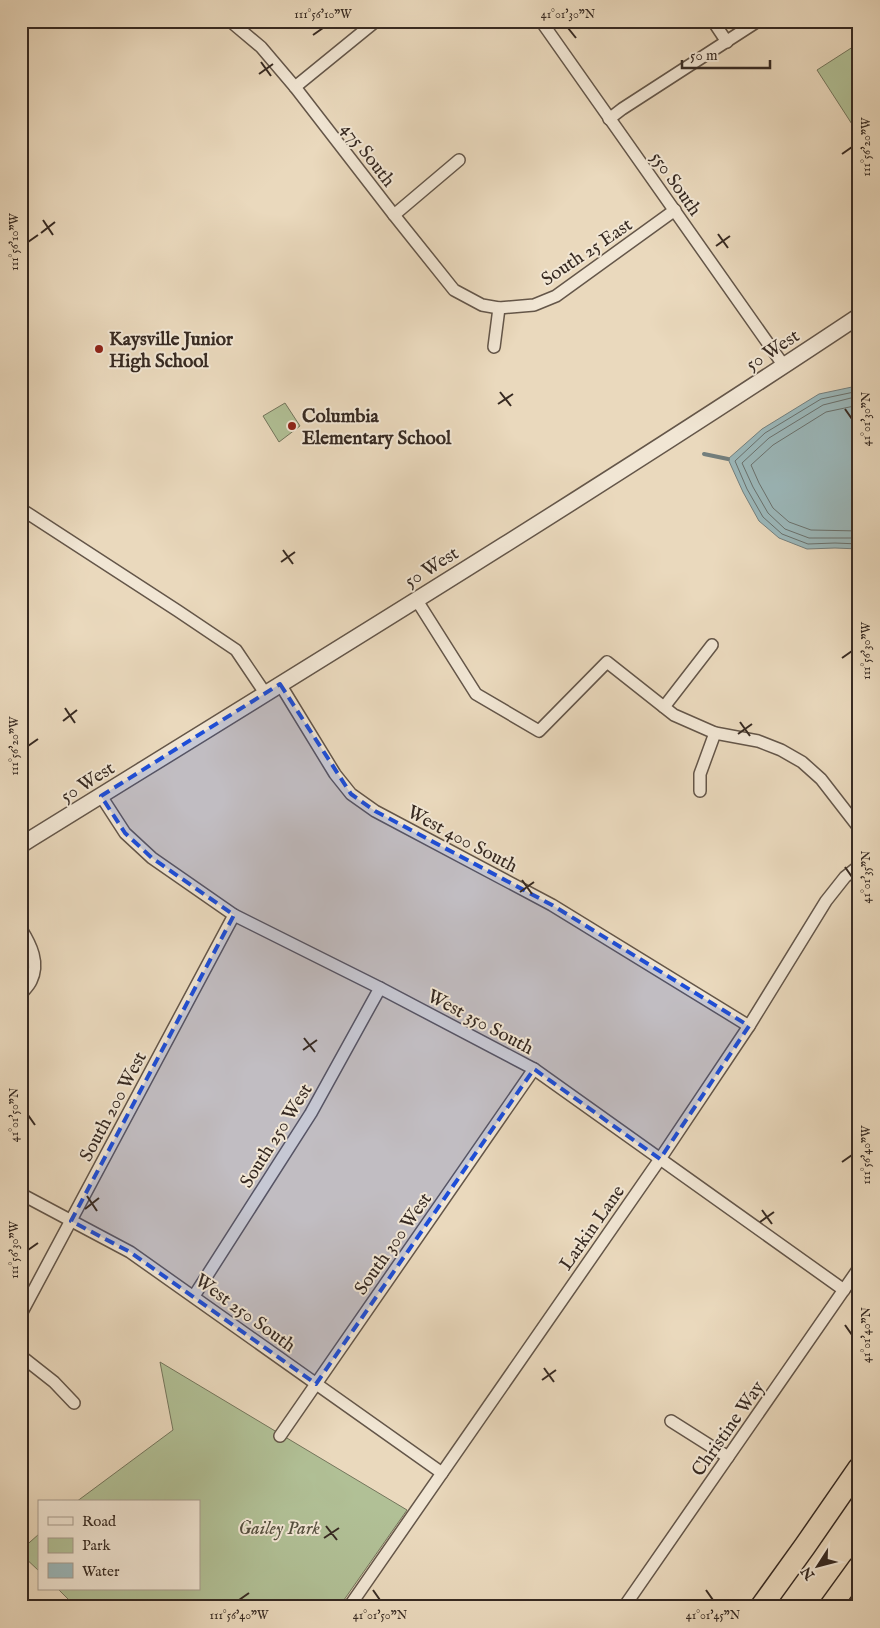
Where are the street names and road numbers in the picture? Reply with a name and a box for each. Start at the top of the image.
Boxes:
street label: 475 South [335,118,400,192]
street label: 550 South [644,147,706,221]
street label: South 25 East [537,213,638,292]
street label: 50 West [742,324,805,377]
street label: 50 West [401,542,464,594]
street label: 50 West [57,757,120,809]
street label: West 400 South [403,801,521,879]
street label: West 350 South [423,985,537,1061]
street label: South 200 West [75,1047,153,1166]
street label: South 250 West [235,1079,319,1193]
street label: Larkin Lane [555,1181,631,1275]
street label: South 300 West [350,1188,438,1300]
street label: West 250 South [190,1269,300,1358]
street label: Christine Way [687,1376,771,1482]

